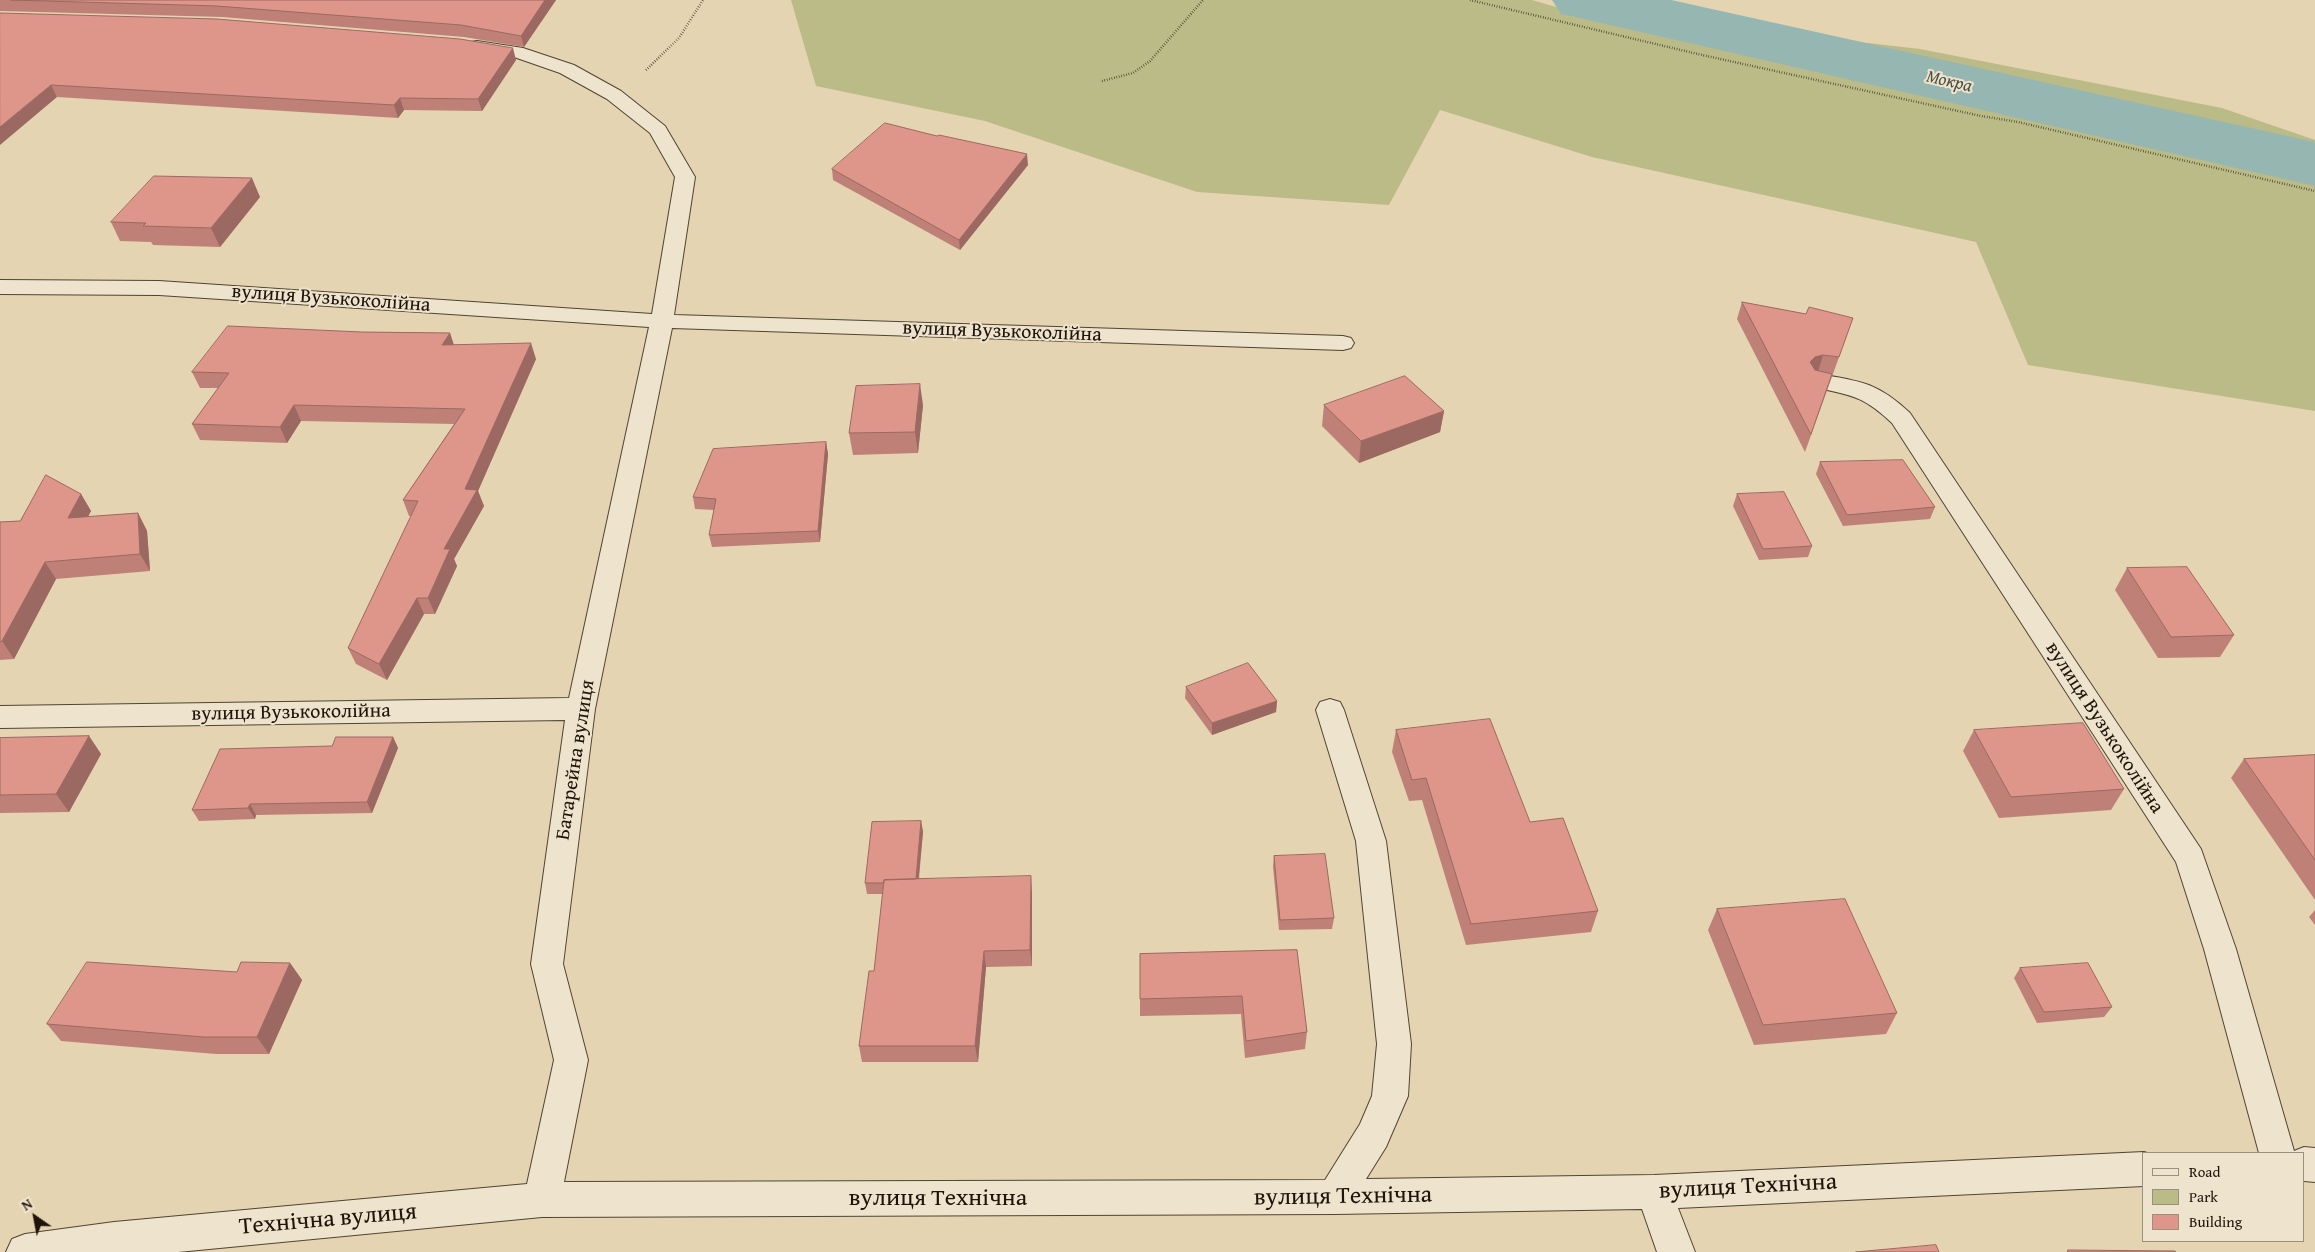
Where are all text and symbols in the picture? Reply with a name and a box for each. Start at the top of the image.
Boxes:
water label: Мокра [1924,66,1974,98]
street label: вулиця Вузькоколійна [231,280,431,318]
street label: вулиця Вузькоколійна [902,317,1102,347]
street label: вулиця Вузькоколійна [2040,638,2168,818]
street label: Батарейна вулиця [551,678,601,842]
street label: вулиця Вузькоколійна [191,699,391,727]
legend [2142,1152,2305,1242]
text: Road [2189,1161,2220,1182]
street label: вулиця Технічна [1658,1168,1838,1206]
street label: вулиця Технічна [1254,1181,1432,1213]
street label: вулиця Технічна [849,1185,1027,1213]
text: Park [2189,1186,2218,1207]
north arrow [10,1192,60,1242]
text: N [17,1193,36,1215]
street label: Технічна вулиця [238,1198,418,1242]
text: Building [2189,1211,2242,1232]

